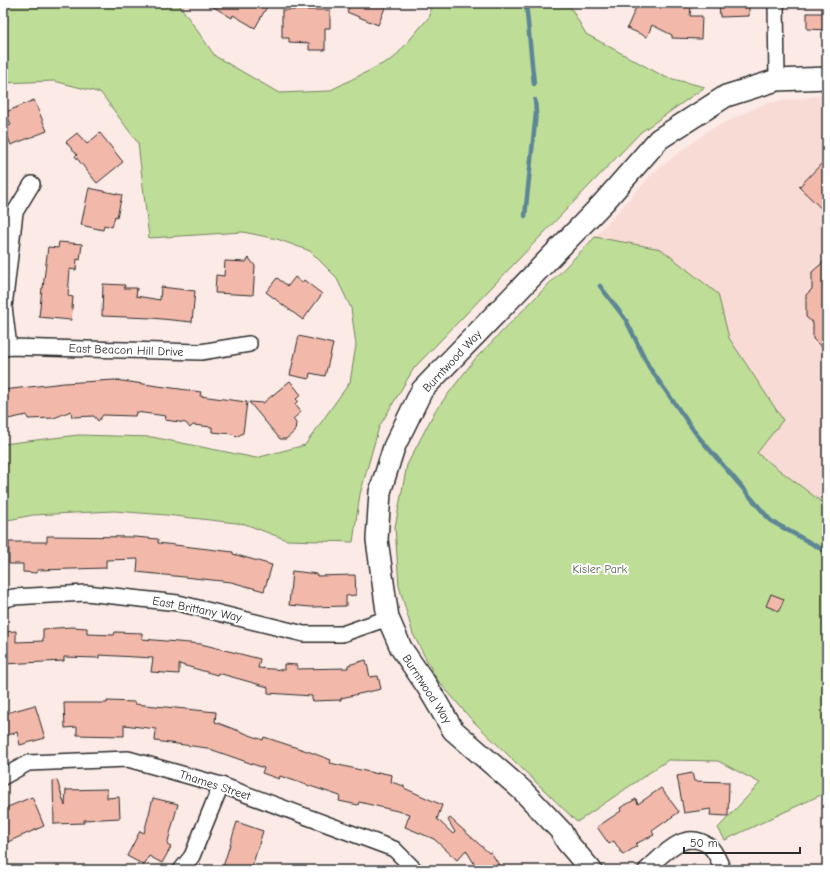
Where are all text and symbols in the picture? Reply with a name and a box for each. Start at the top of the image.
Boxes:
street label: Burntwood Way [420,327,485,395]
street label: East Beacon Hill Drive [68,341,184,359]
park label: Kisler Park [573,562,628,576]
street label: East Brittany Way [151,593,243,625]
street label: Burntwood Way [399,652,455,727]
street label: Thames Street [178,767,253,803]
scale bar [684,829,800,855]
text: 50 m [690,836,718,850]

